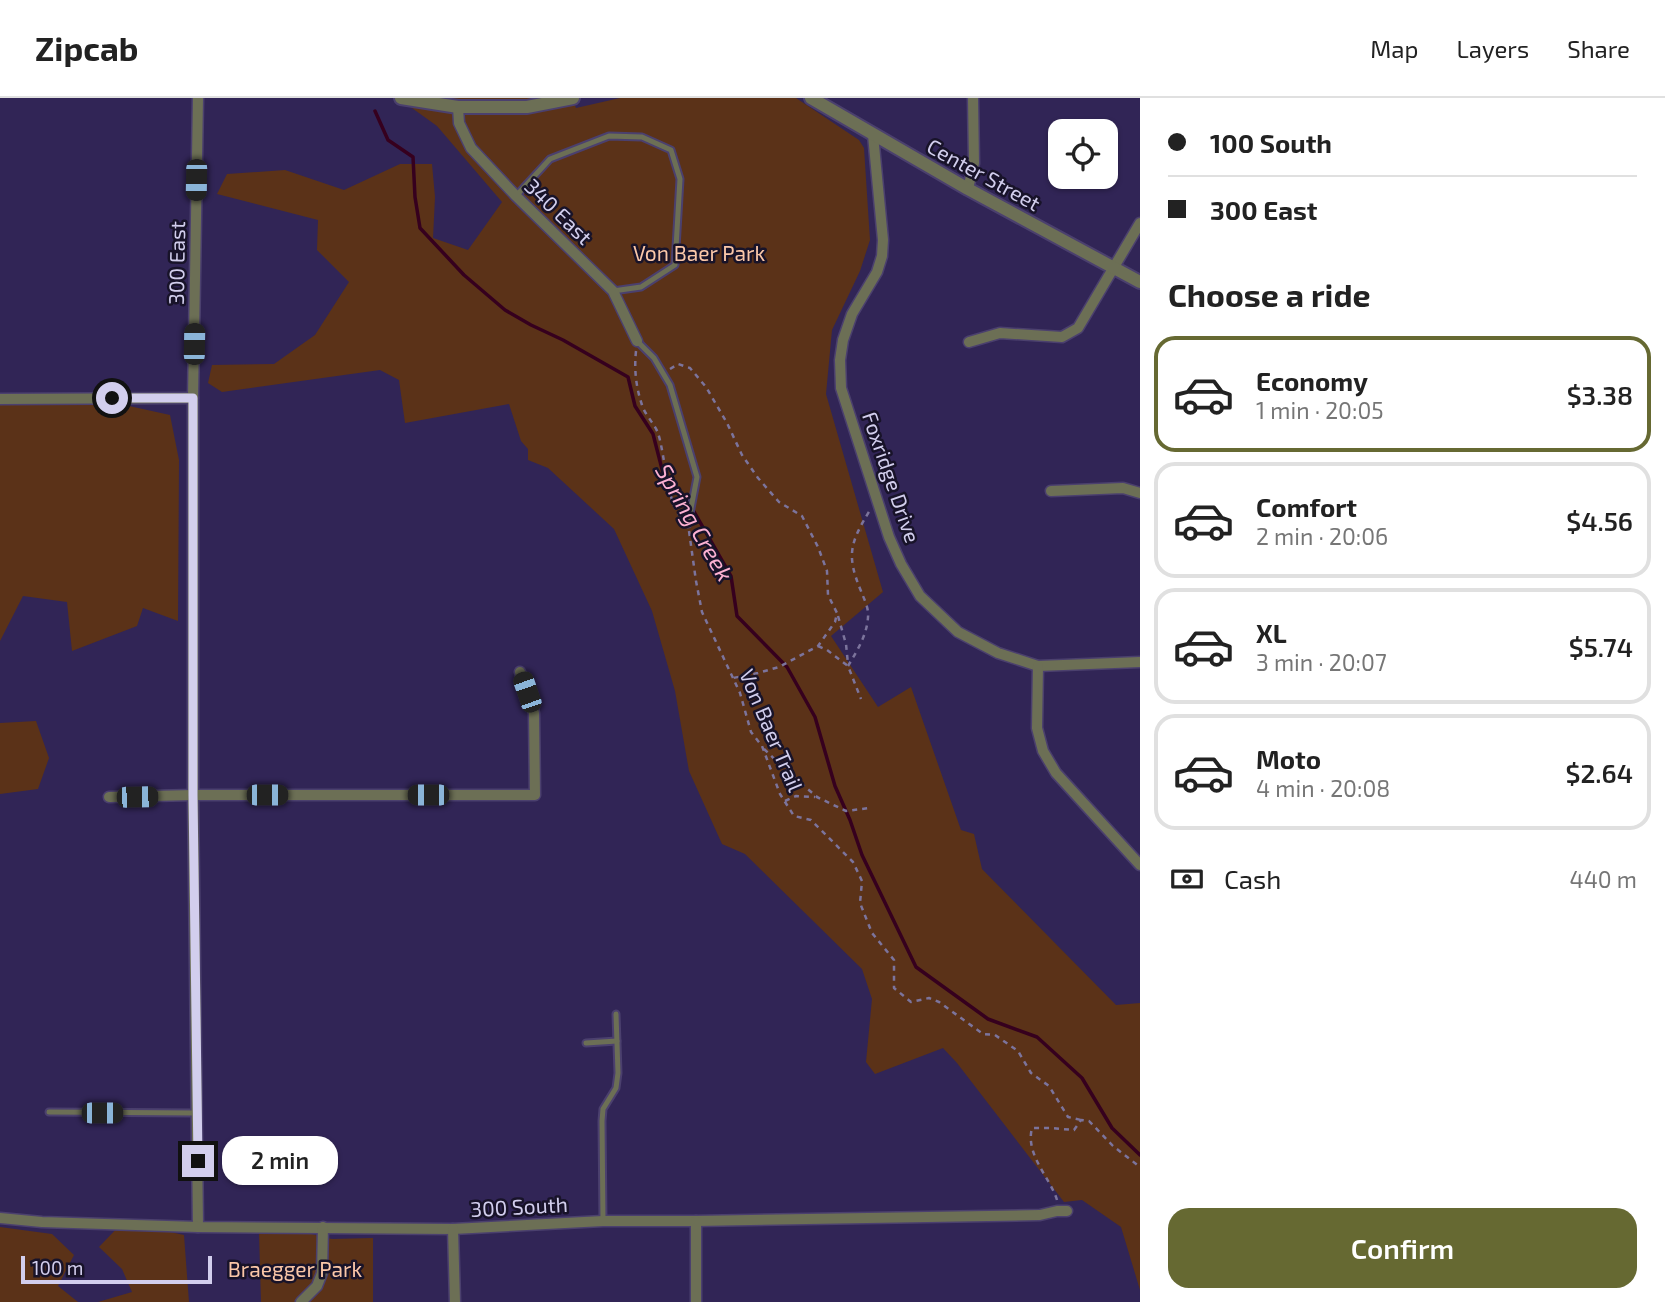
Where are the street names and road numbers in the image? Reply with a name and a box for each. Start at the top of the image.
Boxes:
street label: Center Street [923,133,1045,215]
street label: 340 East [520,173,598,249]
street label: 300 East [163,221,189,305]
street label: Foxridge Drive [858,408,926,546]
street label: Von Baer Trail [735,665,809,796]
street label: 300 South [470,1191,568,1221]

